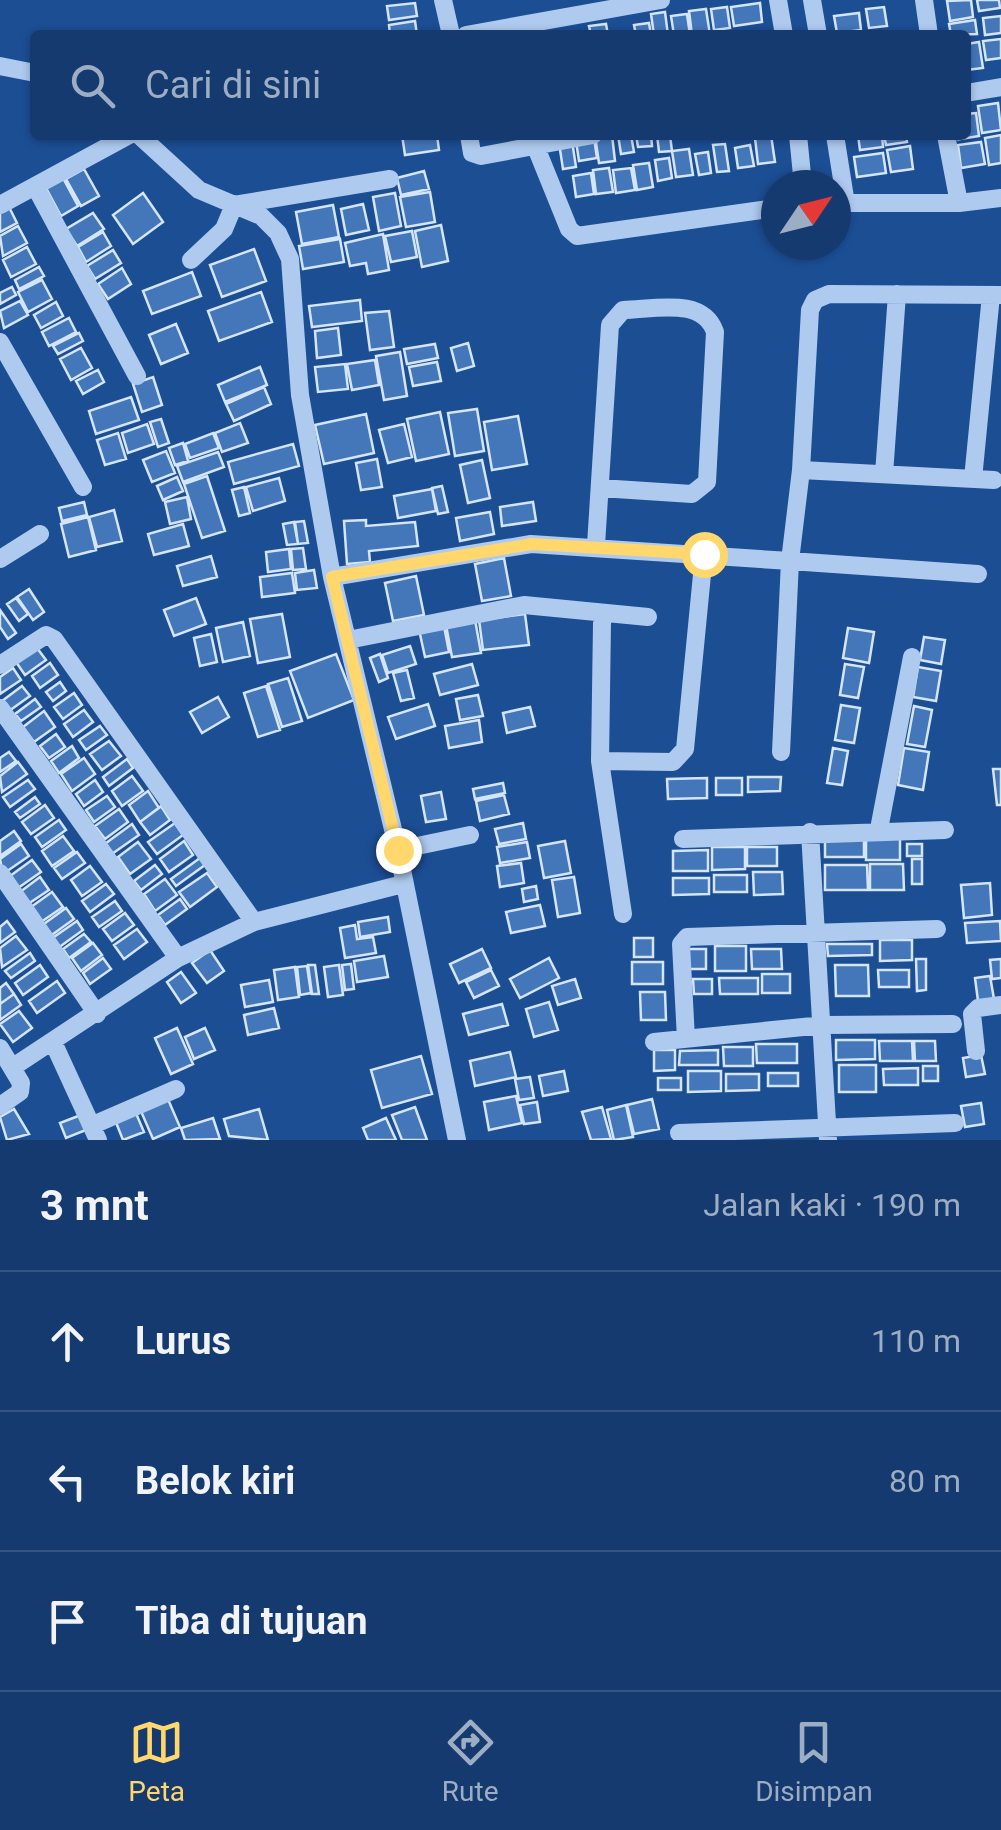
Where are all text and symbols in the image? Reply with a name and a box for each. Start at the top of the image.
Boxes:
search box [30,30,971,140]
icon: search [65,58,120,113]
text: Cari di sini [145,63,321,107]
north arrow [761,170,851,260]
route start [682,532,728,578]
route end [376,828,422,874]
text: 3 mnt [40,1181,149,1230]
text: Jalan kaki · 190 m [703,1186,961,1224]
icon: ahead [40,1314,95,1369]
text: Lurus [135,1319,231,1363]
text: 110 m [871,1322,961,1360]
icon: left [40,1454,95,1509]
text: Belok kiri [135,1459,295,1503]
text: 80 m [889,1462,961,1500]
icon: arrive [40,1594,95,1649]
text: Tiba di tujuan [135,1599,368,1643]
tab: Peta [128,1715,185,1808]
tab: Rute [442,1715,498,1808]
tab: Disimpan [755,1715,873,1808]

